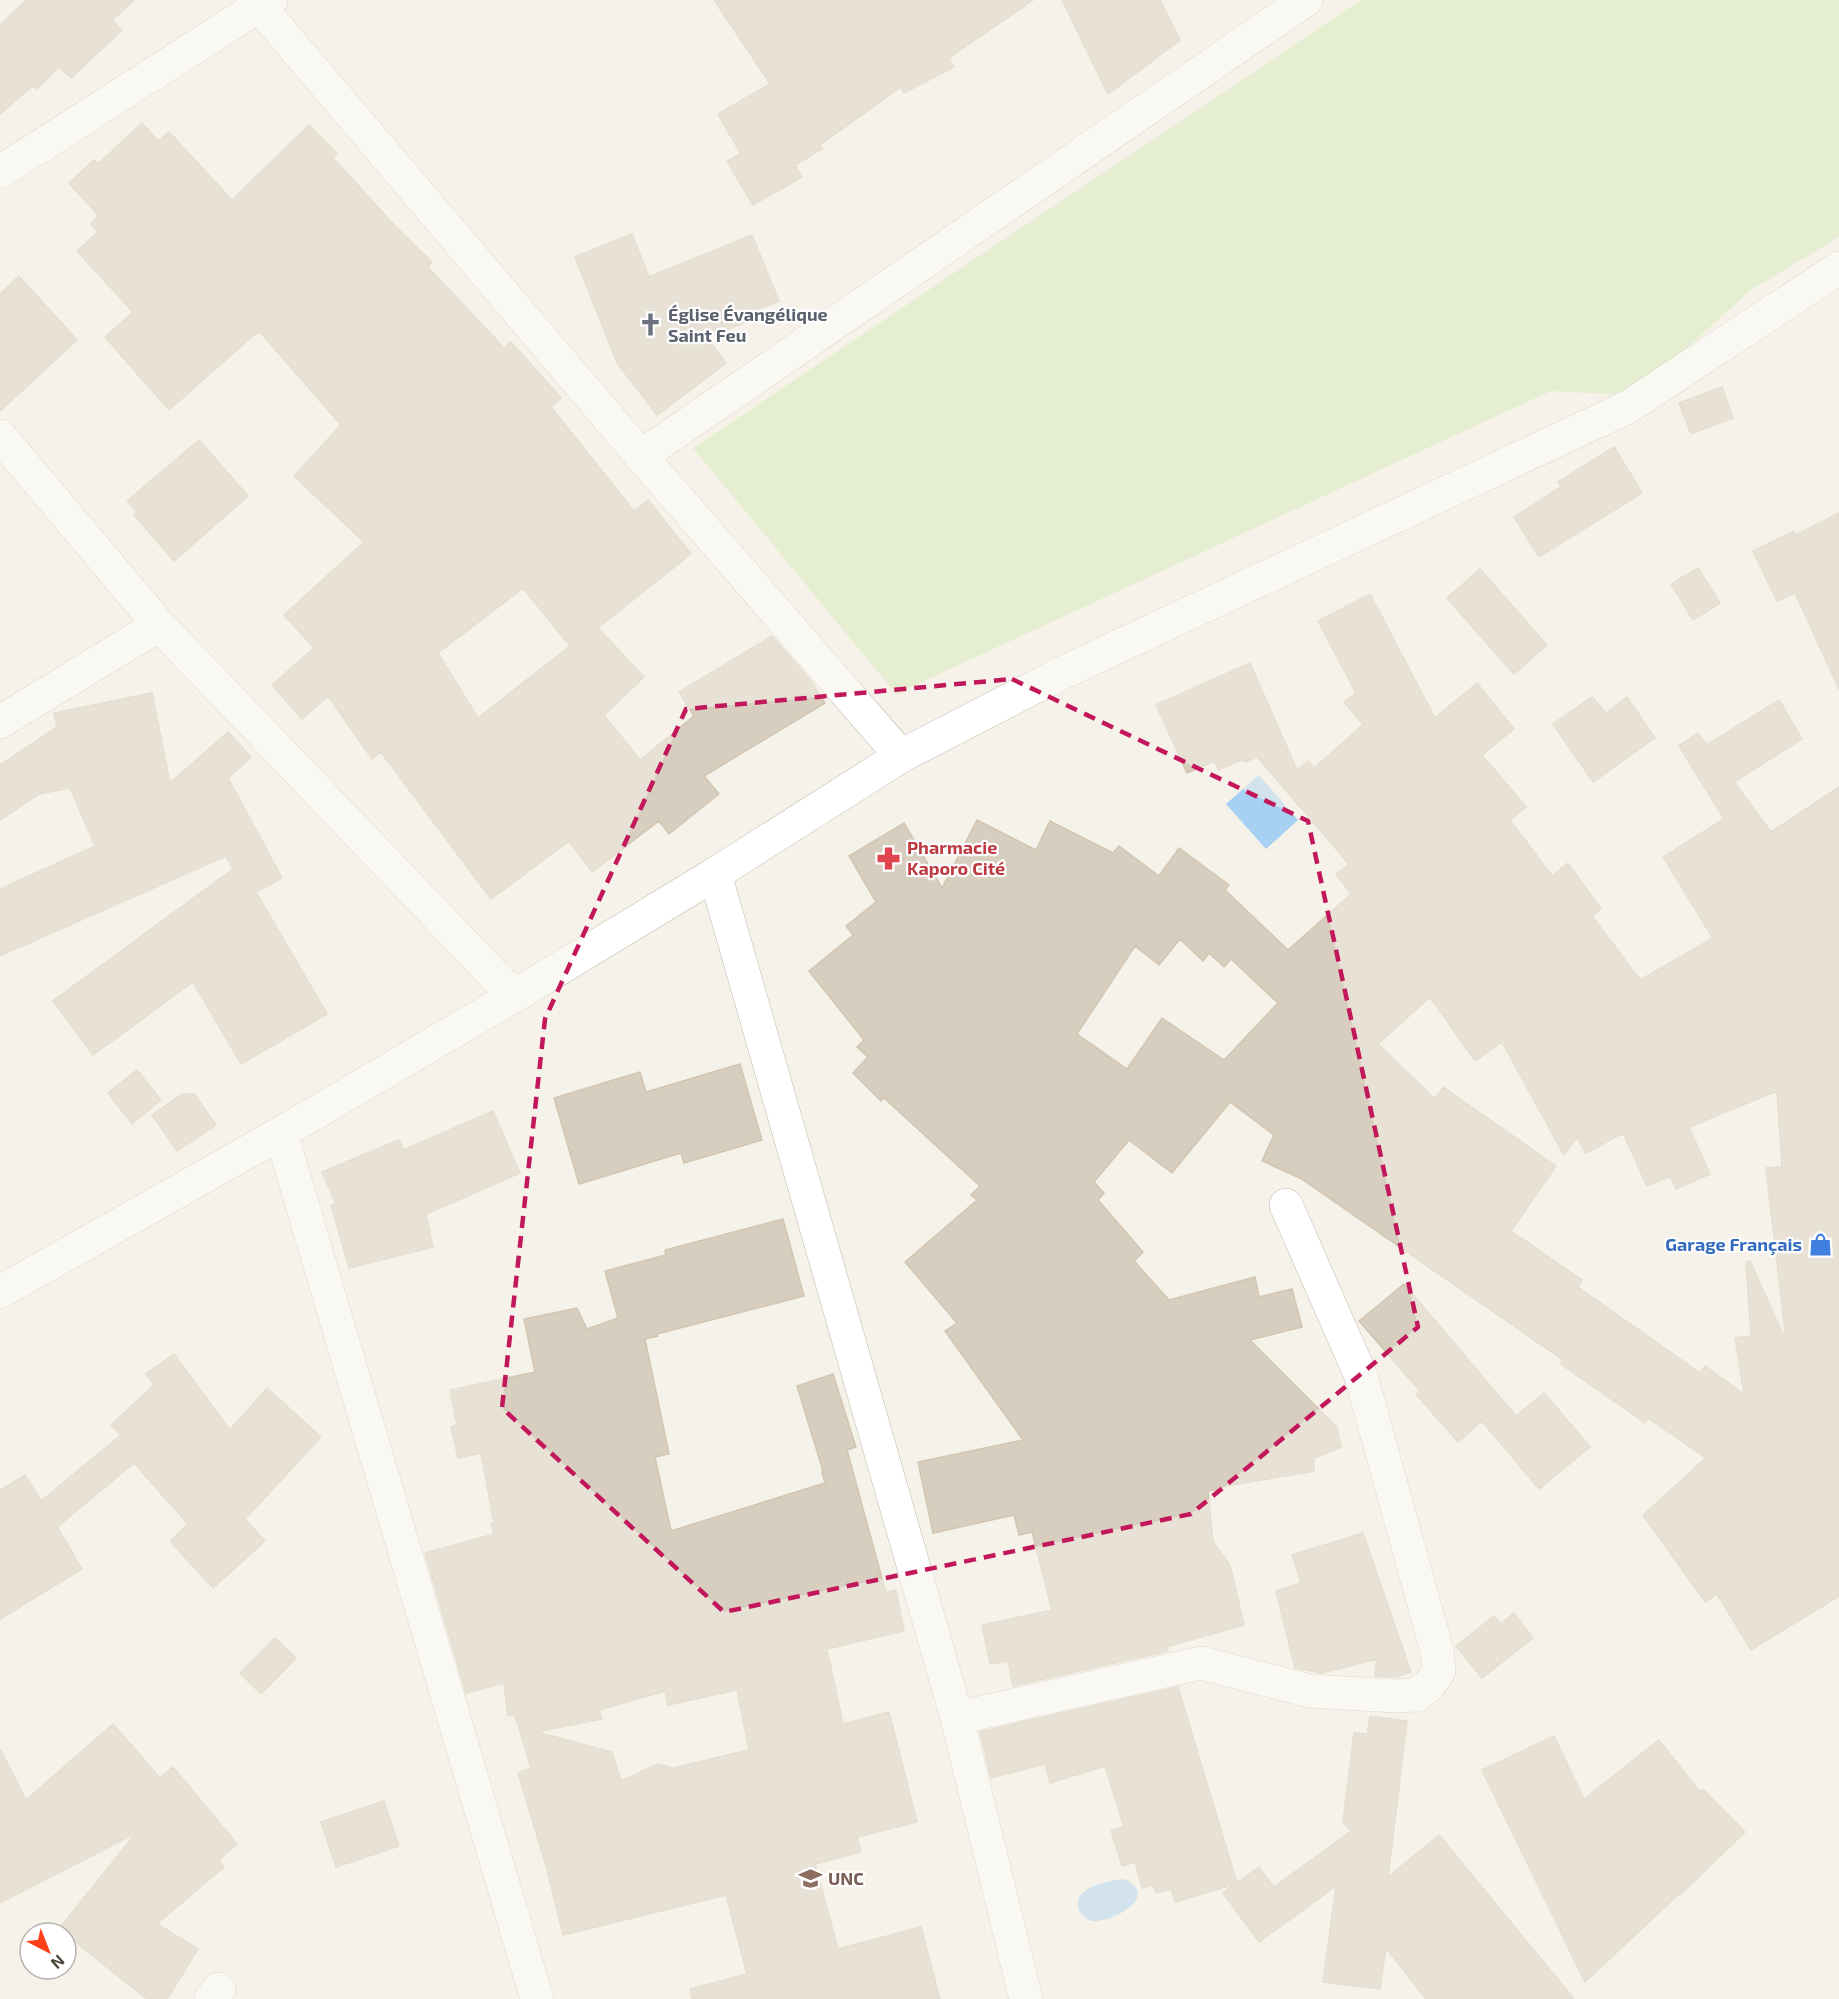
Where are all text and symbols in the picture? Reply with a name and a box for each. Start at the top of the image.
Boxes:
place label: Église Évangélique Saint Feu [668,303,828,346]
church icon: Église Évangélique Saint Feu [637,312,663,338]
place label: Pharmacie Kaporo Cité [907,836,1005,879]
pharmacy icon: Pharmacie Kaporo Cité [876,845,902,871]
shop icon: Garage Français [1807,1232,1833,1258]
place label: Garage Français [1665,1233,1802,1256]
school or university icon: UNC [797,1866,823,1892]
place label: UNC [828,1867,864,1889]
north arrow [18,1921,78,1981]
text: N [48,1952,69,1973]

